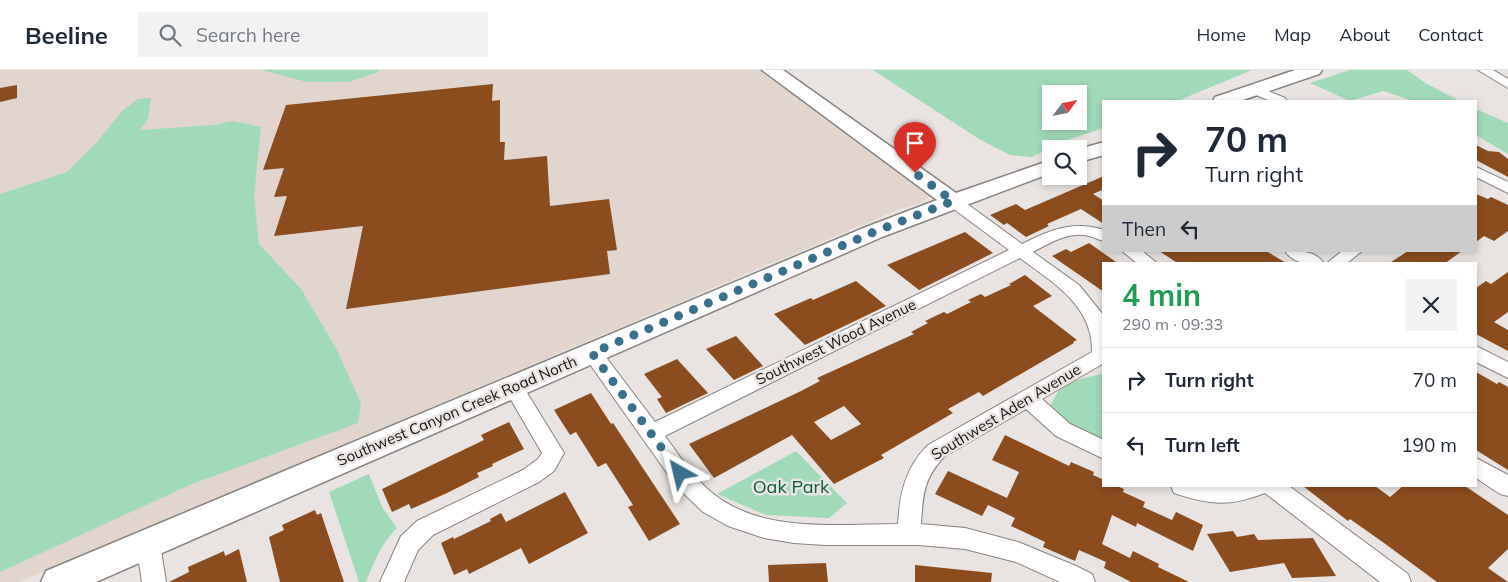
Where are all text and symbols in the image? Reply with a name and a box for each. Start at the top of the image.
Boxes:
search box [138,12,488,57]
text: Beeline [25,20,108,50]
icon: search [156,21,184,49]
text: Search here [196,23,300,47]
text: Home [1196,23,1246,46]
text: Map [1274,23,1311,46]
text: About [1339,23,1390,46]
text: Contact [1418,23,1483,46]
north arrow [1042,85,1088,130]
map controls [1042,85,1087,185]
text: 70 m [1205,117,1288,161]
icon: right [1122,120,1187,185]
pin [894,122,936,173]
icon: arrive [901,129,929,157]
button: search [1042,140,1087,185]
text: Turn right [1205,160,1303,188]
icon: left [1176,215,1204,243]
text: Then [1122,217,1166,241]
text: 4 min [1122,276,1201,314]
button: close [1405,279,1457,331]
street label: Southwest Wood Avenue [752,294,919,389]
text: 290 m · 09:33 [1122,314,1223,334]
street label: Southwest Canyon Creek Road North [334,351,580,470]
street label: Southwest Aden Avenue [927,359,1084,464]
icon: right [1122,366,1150,394]
text: Turn right [1165,368,1254,392]
text: 70 m [1413,368,1457,392]
icon: left [1122,431,1150,459]
text: Turn left [1165,433,1240,457]
text: 190 m [1401,433,1457,457]
position arrow [653,446,705,498]
park label: Oak Park [753,475,830,498]

